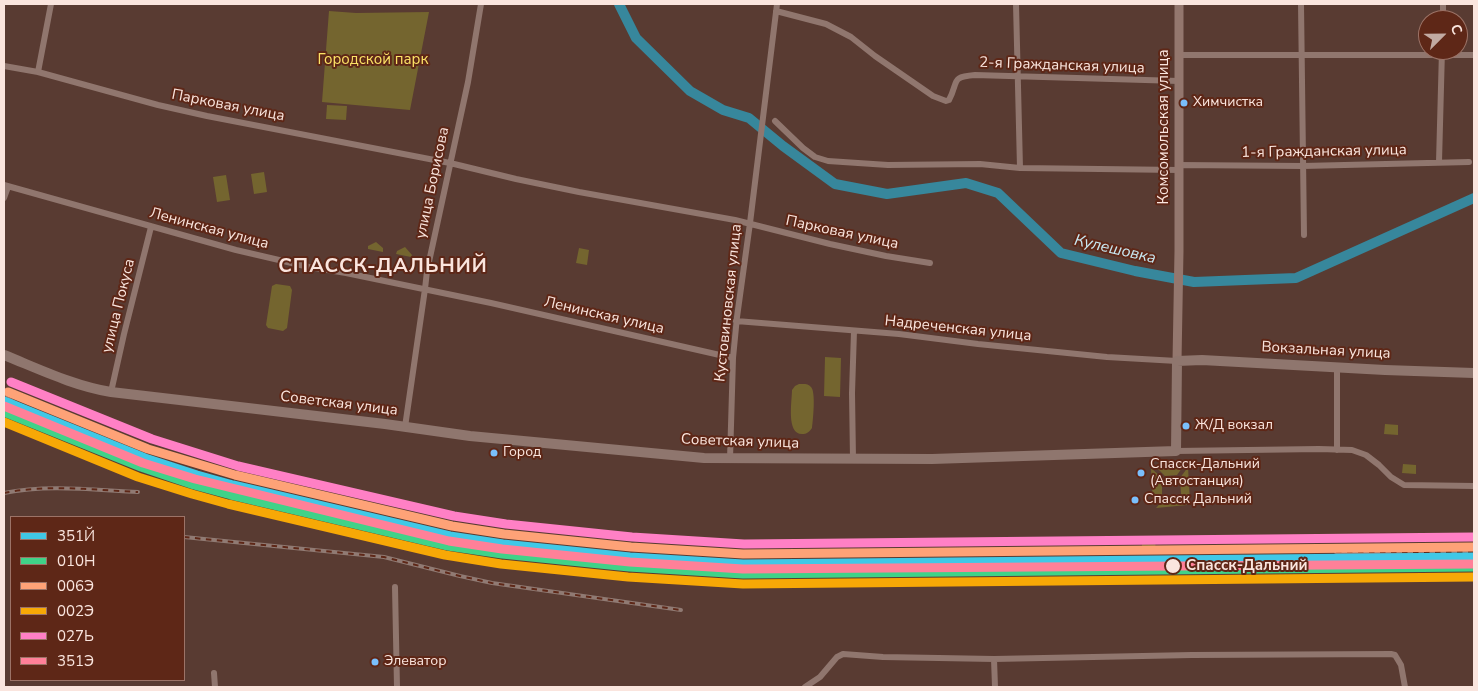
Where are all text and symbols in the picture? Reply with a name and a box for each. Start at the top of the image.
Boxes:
north arrow [1418,10,1468,60]
text: С [1446,21,1467,37]
street label: Комсомольская улица [1155,49,1173,205]
park label: Городской парк [318,51,428,69]
street label: 2-я Гражданская улица [979,54,1145,78]
street label: Парковая улица [170,86,286,126]
place label: Химчистка [1193,95,1263,111]
marker: Химчистка [1179,98,1189,108]
street label: улица Борисова [412,126,454,240]
street label: 1-я Гражданская улица [1241,142,1407,162]
street label: Ленинская улица [148,204,270,254]
street label: Парковая улица [784,212,900,254]
street label: Кустовиновская улица [712,223,746,383]
water label: Кулешовка [1072,231,1158,269]
district label: СПАССК-ДАЛЬНИЙ [277,255,489,279]
street label: улица Покуса [99,257,139,355]
street label: Ленинская улица [542,293,666,339]
street label: Надреченская улица [884,312,1032,346]
street label: Вокзальная улица [1261,339,1391,363]
street label: Советская улица [279,388,399,420]
place label: Ж/Д вокзал [1195,418,1273,434]
marker: Ж/Д вокзал [1181,421,1191,431]
street label: Советская улица [681,431,799,453]
place label: Город [503,445,541,461]
marker: Город [489,448,499,458]
place label: Спасск-Дальний (Автостанция) [1150,457,1260,490]
marker: Спасск-Дальний (Автостанция) [1136,468,1146,478]
place label: Спасск Дальний [1144,492,1252,508]
marker: Спасск Дальний [1130,495,1140,505]
legend [10,516,185,681]
text: 351Й [57,526,95,546]
text: 010Н [57,551,95,571]
marker: Спасск-Дальний [1164,557,1182,575]
place label: Спасск-Дальний [1186,557,1308,575]
text: 006Э [57,576,94,596]
text: 002Э [57,601,94,621]
text: 027Ь [57,626,94,646]
text: 351Э [57,651,94,671]
place label: Элеватор [384,654,447,670]
marker: Элеватор [370,657,380,667]

